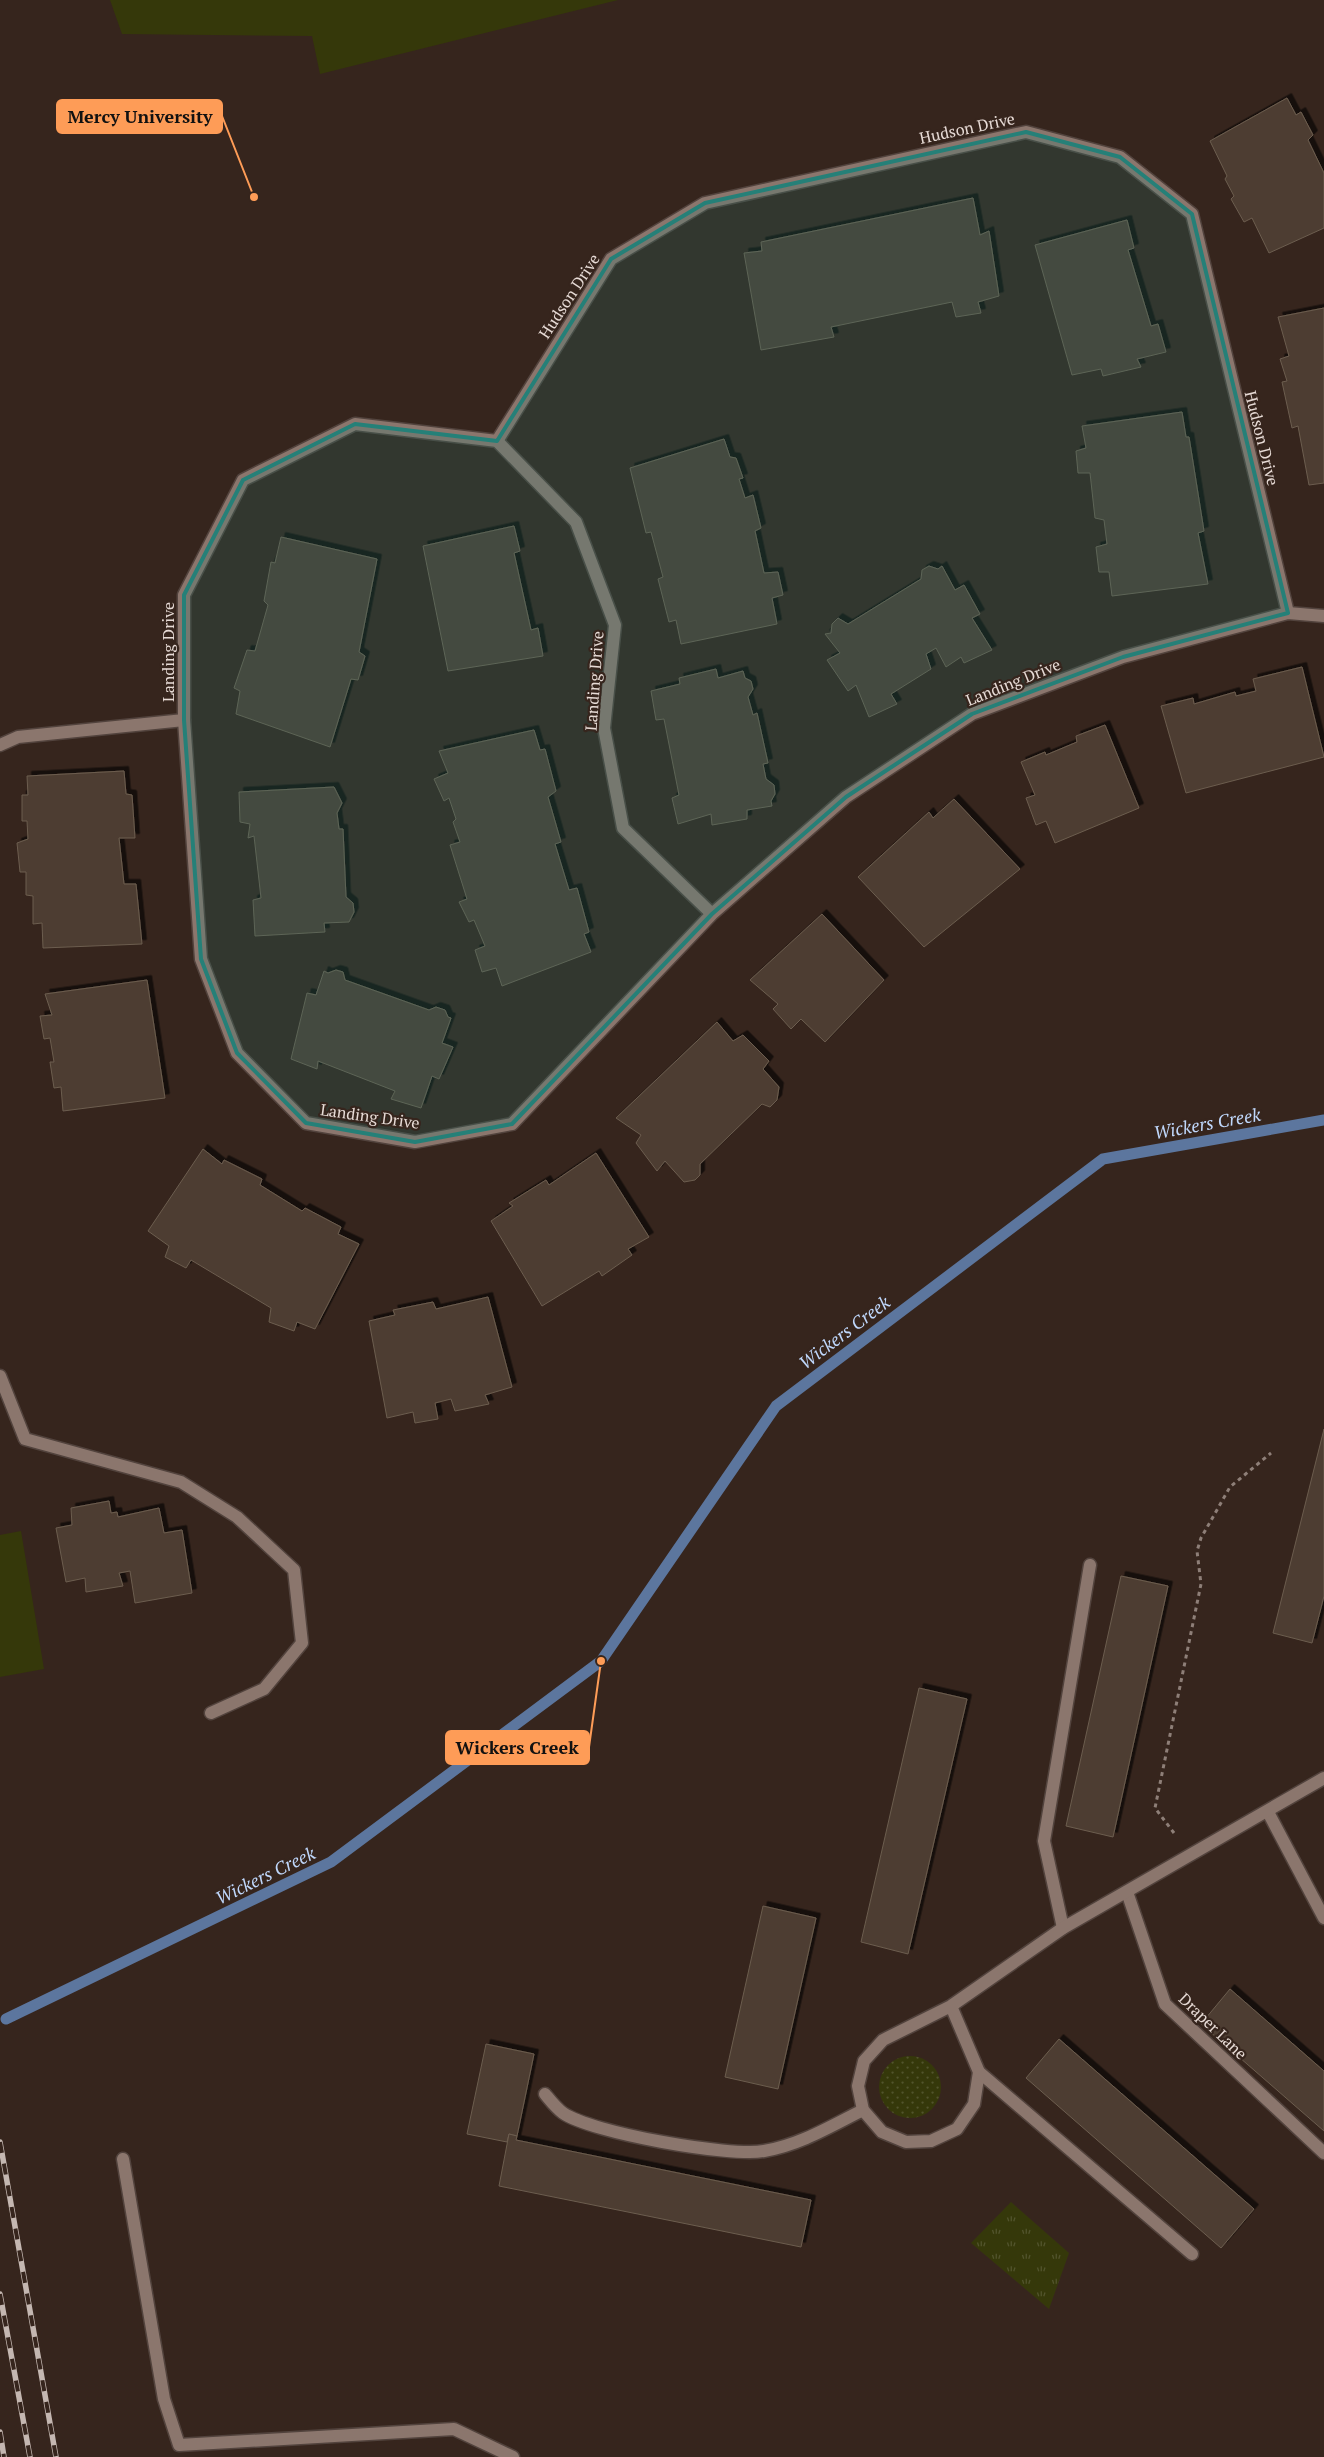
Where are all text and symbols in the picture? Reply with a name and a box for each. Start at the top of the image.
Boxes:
callout: Mercy University [57,100,222,133]
text: Mercy University [67,104,213,128]
street label: Hudson Drive [917,107,1017,149]
street label: Hudson Drive [533,249,605,343]
street label: Hudson Drive [1240,388,1284,488]
street label: Landing Drive [157,602,179,702]
street label: Landing Drive [580,630,608,732]
street label: Landing Drive [962,653,1064,711]
street label: Landing Drive [319,1098,421,1134]
water label: Wickers Creek [1152,1102,1263,1144]
water label: Wickers Creek [794,1290,895,1374]
callout: Wickers Creek [446,1731,589,1764]
text: Wickers Creek [455,1735,579,1759]
water label: Wickers Creek [211,1840,319,1909]
street label: Draper Lane [1174,1988,1252,2064]

